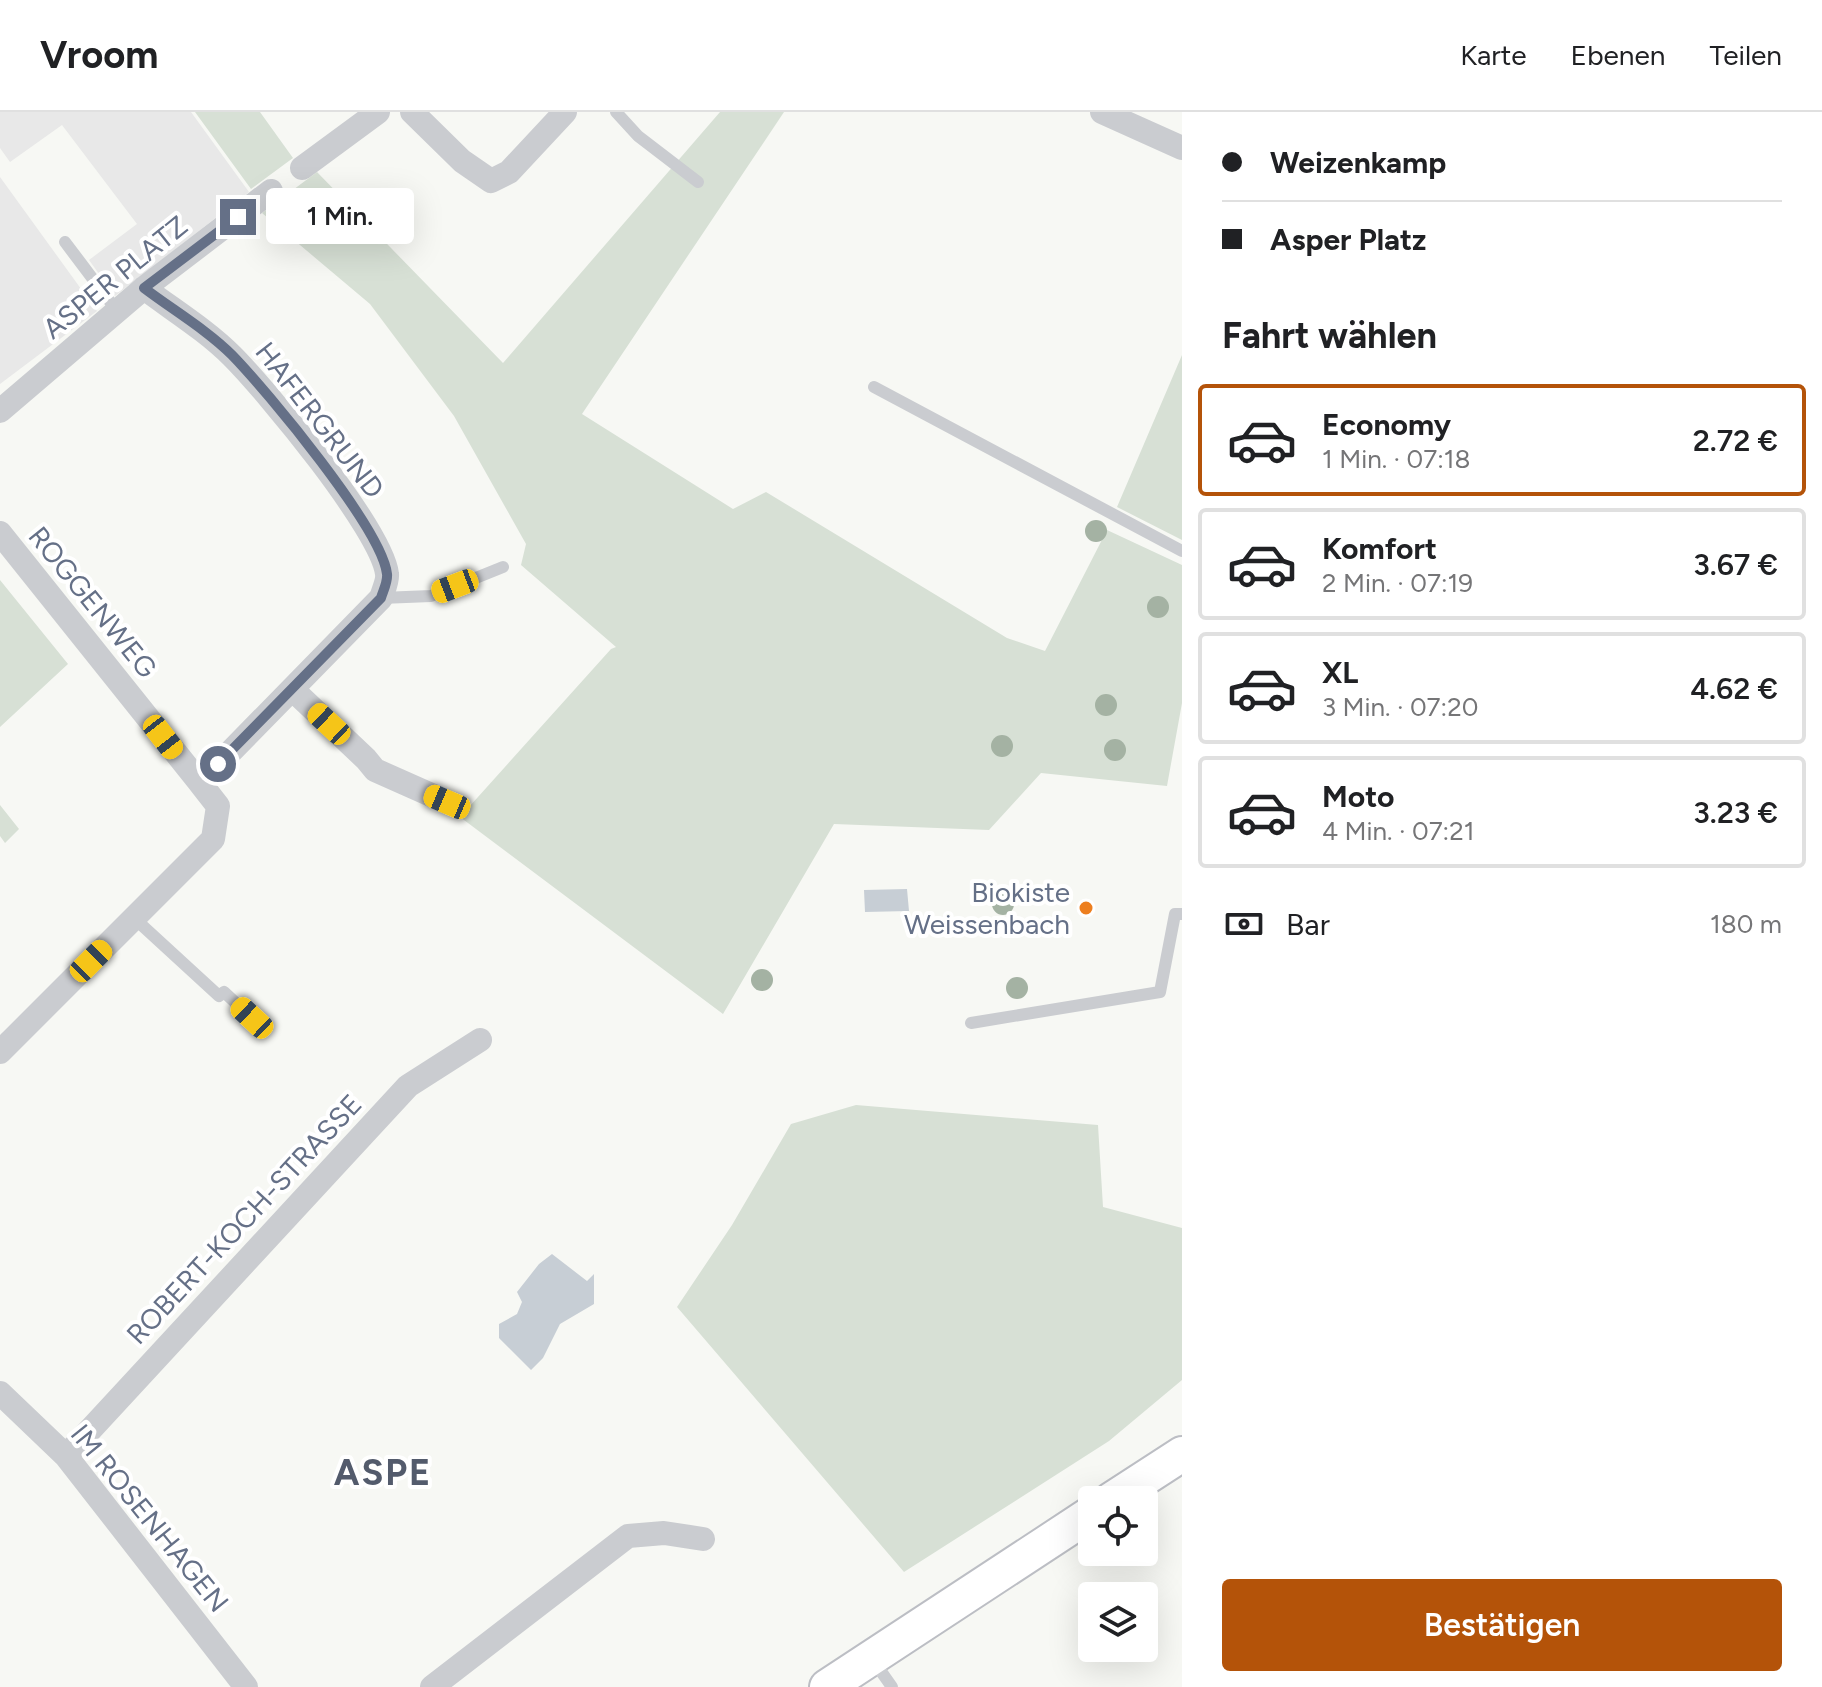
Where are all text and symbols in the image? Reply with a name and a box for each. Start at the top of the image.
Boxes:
text: Vroom [40,32,158,78]
text: Karte [1460,38,1527,72]
text: Ebenen [1571,38,1665,72]
text: Teilen [1709,38,1782,72]
text: Weizenkamp [1270,144,1446,181]
callout: 1 Min. [266,189,414,245]
route end [220,199,256,235]
text: 1 Min. [307,200,373,232]
street label: ASPER PLATZ [36,208,194,346]
text: Asper Platz [1270,221,1426,258]
text: Fahrt wählen [1222,314,1437,357]
street label: HAFERGRUND [248,335,392,505]
icon: car [1226,404,1298,476]
text: Economy [1322,406,1451,443]
text: 2.72 € [1693,422,1778,459]
text: 1 Min. · 07:18 [1322,443,1470,475]
street label: ROGGENWEG [22,519,164,685]
icon: car [1226,528,1298,600]
text: Komfort [1322,530,1437,567]
text: 3.67 € [1693,546,1778,583]
car [428,566,482,606]
text: 2 Min. · 07:19 [1322,567,1473,599]
icon: car [1226,652,1298,724]
text: XL [1322,654,1358,691]
text: 4.62 € [1690,670,1778,707]
text: 3 Min. · 07:20 [1322,691,1478,723]
car [303,699,355,749]
car [139,711,187,763]
route start [200,746,236,782]
icon: car [1226,776,1298,848]
text: Moto [1322,778,1394,815]
car [420,782,474,822]
text: 3.23 € [1693,794,1778,831]
text: 4 Min. · 07:21 [1322,815,1474,847]
place label: Biokiste Weissenbach [904,875,1070,941]
marker: Biokiste Weissenbach [1077,899,1095,917]
icon: cash [1222,902,1266,946]
text: Bar [1286,906,1330,943]
text: 180 m [1710,908,1782,940]
car [66,936,116,986]
car [226,993,278,1043]
street label: ROBERT-KOCH-STRASSE [119,1087,369,1351]
street label: IM ROSENHAGEN [64,1417,236,1619]
district label: ASPE [334,1451,432,1494]
map controls [1078,1486,1158,1662]
button: locate [1078,1486,1158,1566]
button: Bestätigen [1222,1579,1782,1671]
button: layers [1078,1582,1158,1662]

